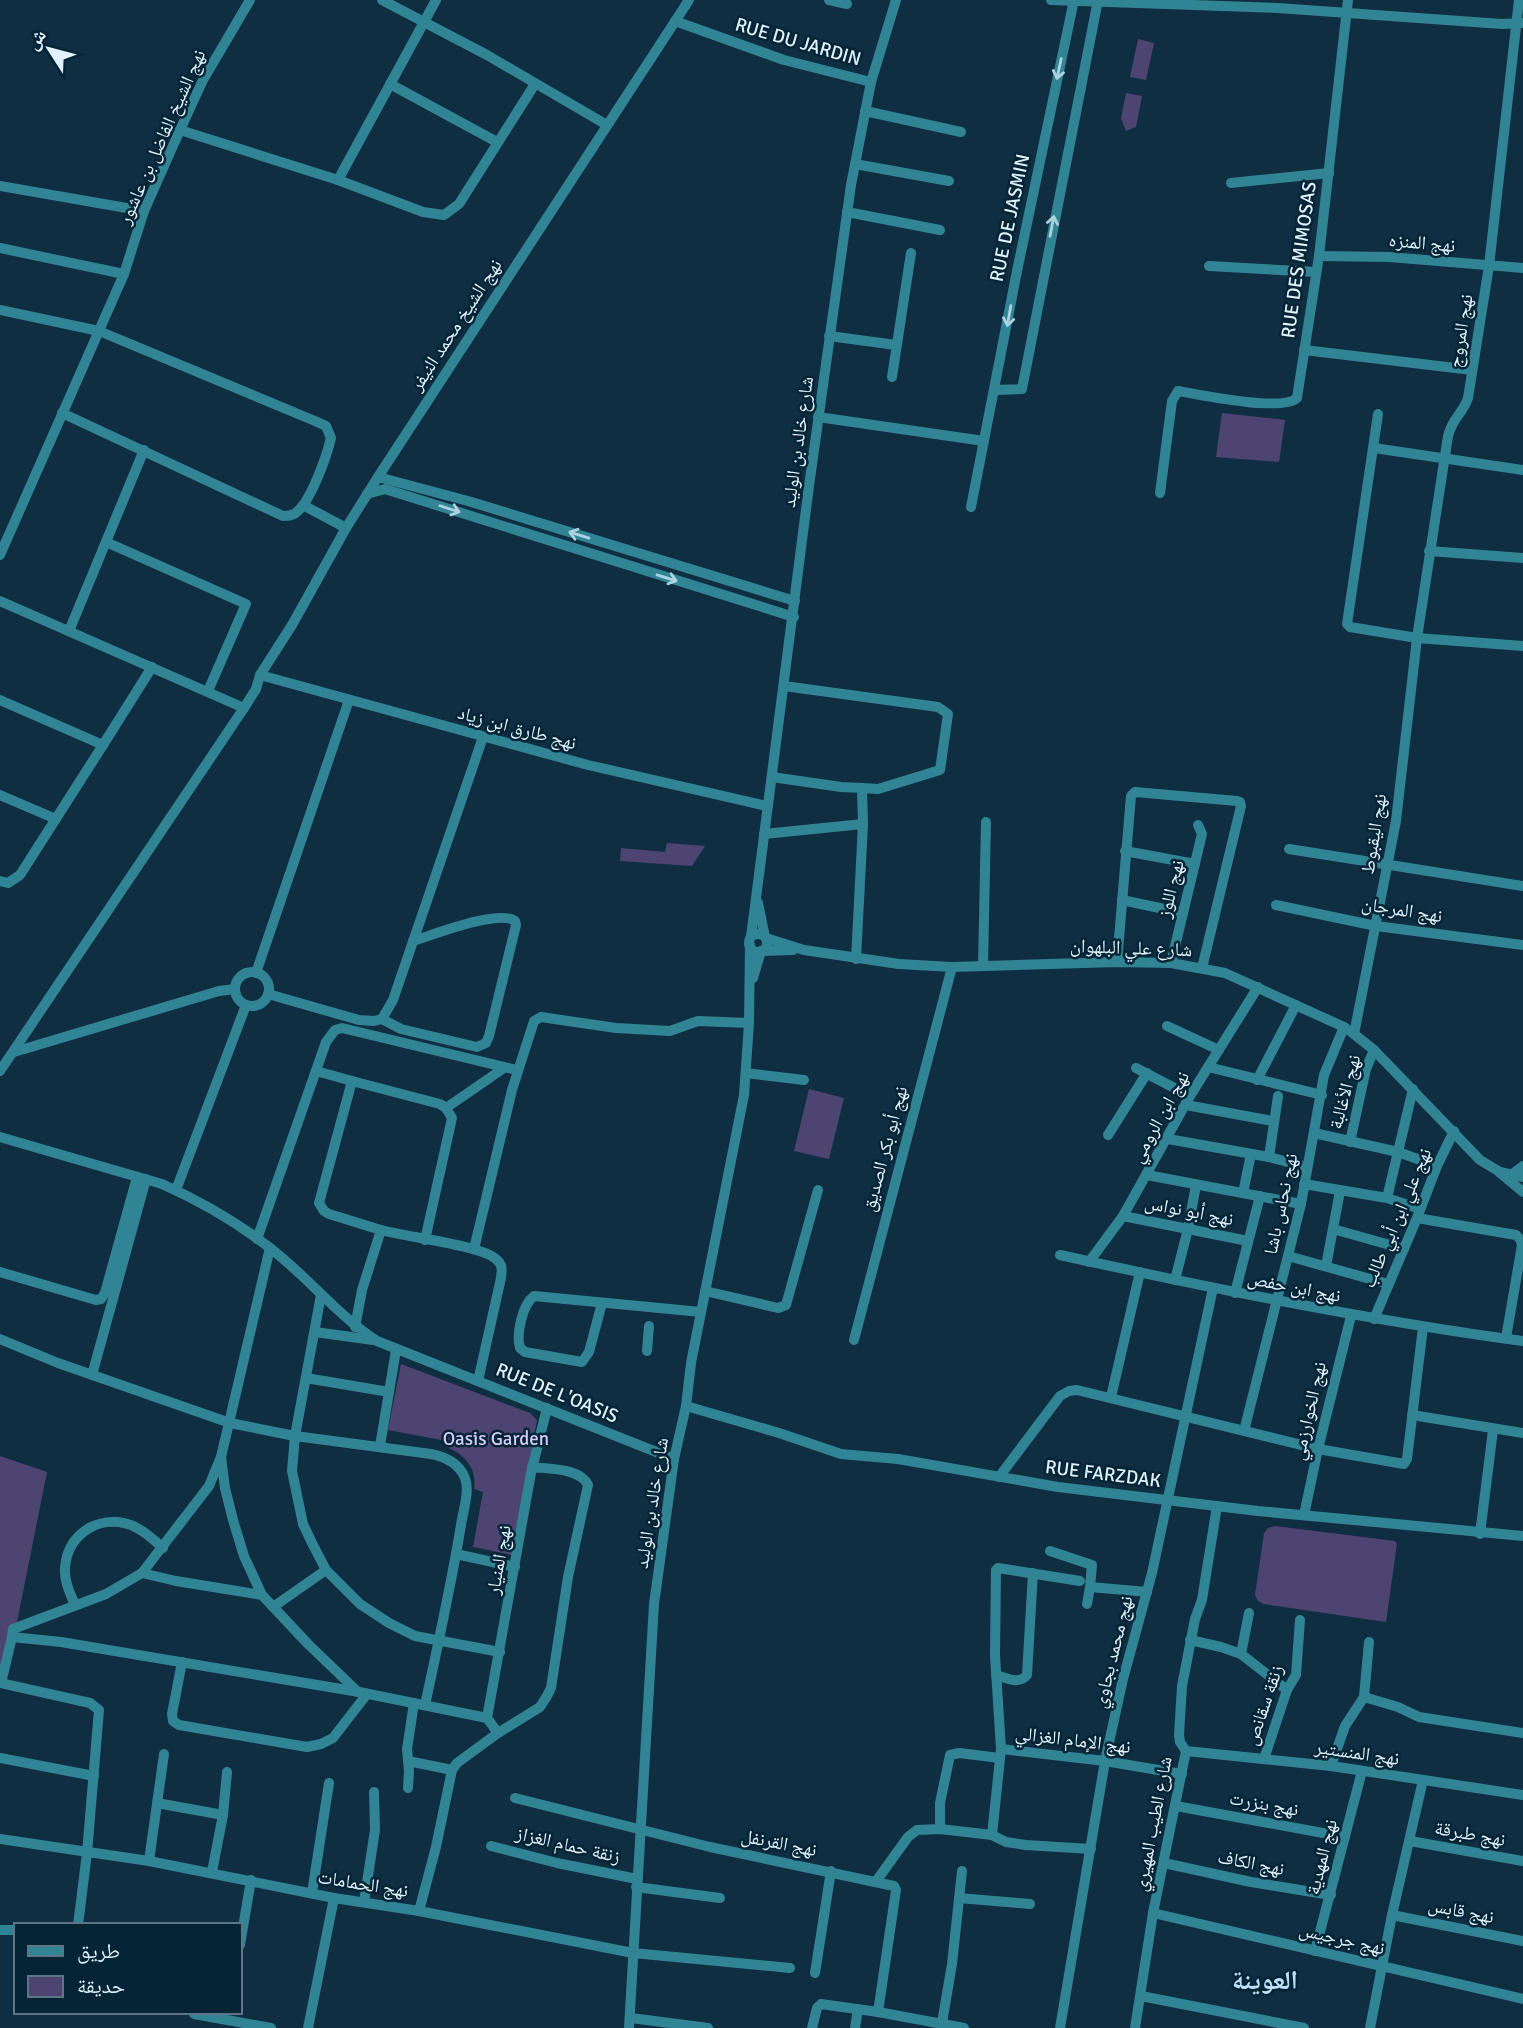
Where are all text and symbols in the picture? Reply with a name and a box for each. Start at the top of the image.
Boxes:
street label: RUE DU JARDIN [732,13,864,71]
north arrow [14,14,84,84]
text: ش [20,24,52,55]
street label: نهج الشيخ الفاضل بن عاشور [112,46,211,229]
one-way arrow [1051,57,1065,80]
street label: RUE DE JASMIN [985,152,1035,284]
street label: RUE DES MIMOSAS [1276,180,1322,340]
one-way arrow [1046,215,1060,238]
street label: نهج المنزه [1388,228,1456,258]
street label: نهج الشيخ محمد النيفر [404,255,508,396]
street label: نهج المروج [1443,292,1479,370]
one-way arrow [1001,304,1015,327]
street label: شارع خالد بن الوليد [777,375,819,509]
one-way arrow [438,504,460,517]
one-way arrow [568,528,590,541]
one-way arrow [655,572,677,585]
street label: نهج طارق ابن زياد [455,701,579,755]
street label: نهج اليقبوط [1356,792,1392,876]
street label: نهج اللوز [1152,858,1190,921]
street label: نهج المرجان [1360,892,1444,928]
street label: شارع علي البلهوان [1069,934,1193,965]
street label: نهج الأغالبة [1324,1052,1366,1132]
street label: نهج ابن الرومي [1125,1067,1197,1168]
street label: نهج أبو بكر الصديق [857,1084,913,1214]
street label: نهج علي ابن أبي طالب [1357,1144,1440,1293]
street label: نهج نحاس باشا [1259,1151,1303,1257]
street label: نهج أبو نواس [1143,1191,1235,1231]
street label: نهج ابن حفص [1245,1266,1343,1308]
street label: RUE DE L'OASIS [492,1357,622,1429]
street label: نهج الخوارزمي [1286,1359,1335,1463]
park label: Oasis Garden [443,1427,549,1451]
street label: شارع خالد بن الوليد [630,1436,674,1570]
street label: RUE FARZDAK [1044,1455,1163,1493]
street label: نهج المنيار [481,1523,517,1598]
street label: نهج محمد بجاوي [1087,1593,1141,1711]
street label: زنقة سقانص [1239,1662,1289,1748]
street label: نهج الإمام الغزالي [1013,1721,1132,1762]
street label: نهج المنستير [1312,1735,1401,1771]
street label: شارع الطيب المهيري [1128,1754,1181,1894]
street label: نهج بنزرت [1228,1786,1300,1822]
street label: نهج طبرقة [1433,1816,1507,1852]
street label: نهج المهدية [1301,1817,1343,1897]
street label: زنقة حمام الغزاز [512,1821,623,1870]
street label: نهج القرنفل [739,1824,819,1862]
street label: نهج الكاف [1216,1845,1286,1881]
street label: نهج الحمامات [316,1865,410,1903]
street label: نهج قابس [1426,1893,1496,1929]
street label: نهج جرجيس [1297,1917,1387,1961]
legend [14,1923,242,2014]
text: طريق [77,1938,120,1964]
district label: العوينة [1232,1965,1298,1997]
text: حديقة [77,1973,125,1999]

